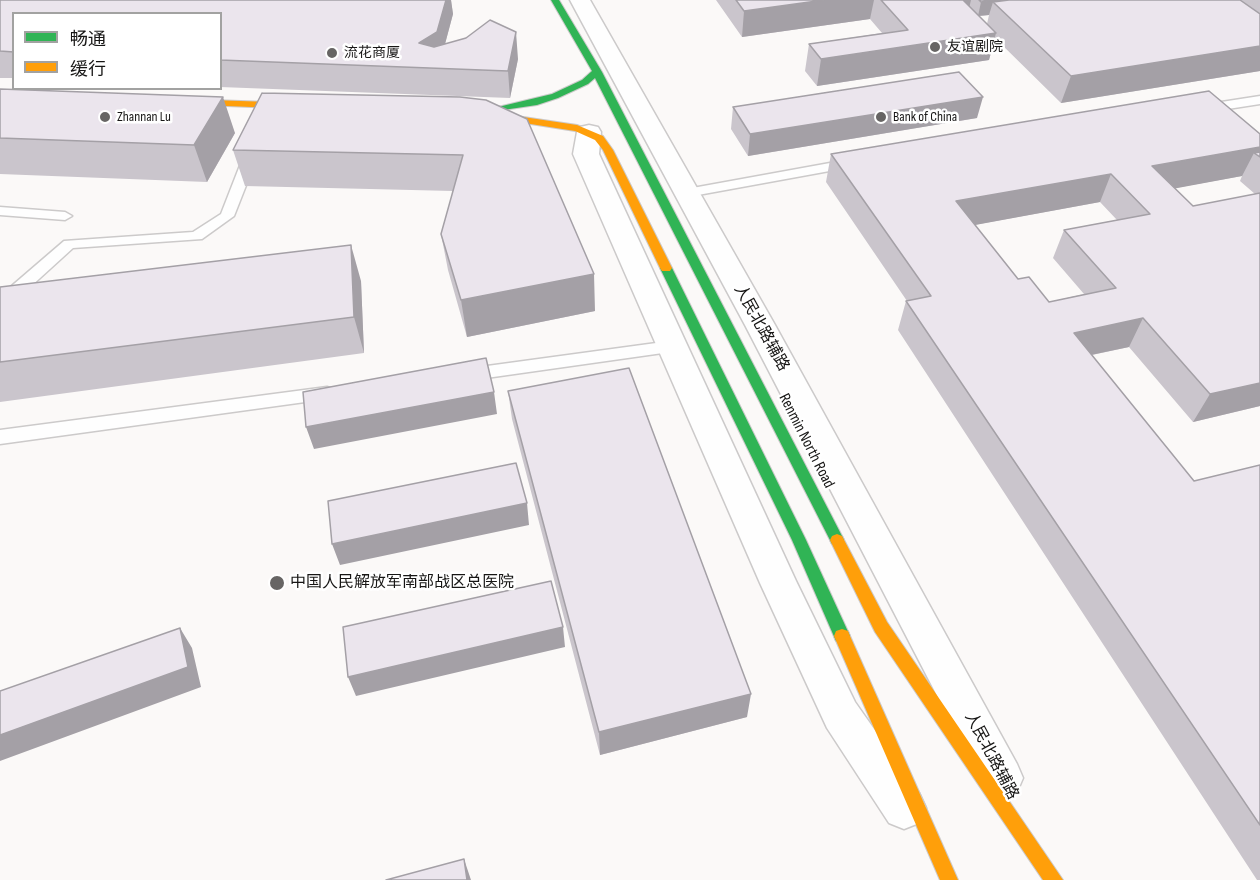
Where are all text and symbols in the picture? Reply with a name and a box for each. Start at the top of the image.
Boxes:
legend [12,12,222,90]
text: 畅通 [70,29,106,50]
place label: 友谊剧院 [947,39,1003,55]
marker: 友谊剧院 [928,40,942,54]
place label: 流花商厦 [344,45,400,61]
marker: 流花商厦 [325,46,339,60]
text: 缓行 [70,59,106,80]
place label: Zhannan Lu [117,109,171,125]
place label: Bank of China [893,109,957,125]
marker: Zhannan Lu [98,110,112,124]
marker: Bank of China [874,110,888,124]
street label: 人民北路辅路 [729,281,793,375]
street label: Renmin North Road [774,390,838,492]
place label: 中国人民解放军南部战区总医院 [290,573,514,593]
marker: 中国人民解放军南部战区总医院 [268,574,286,592]
street label: 人民北路辅路 [960,709,1022,803]

